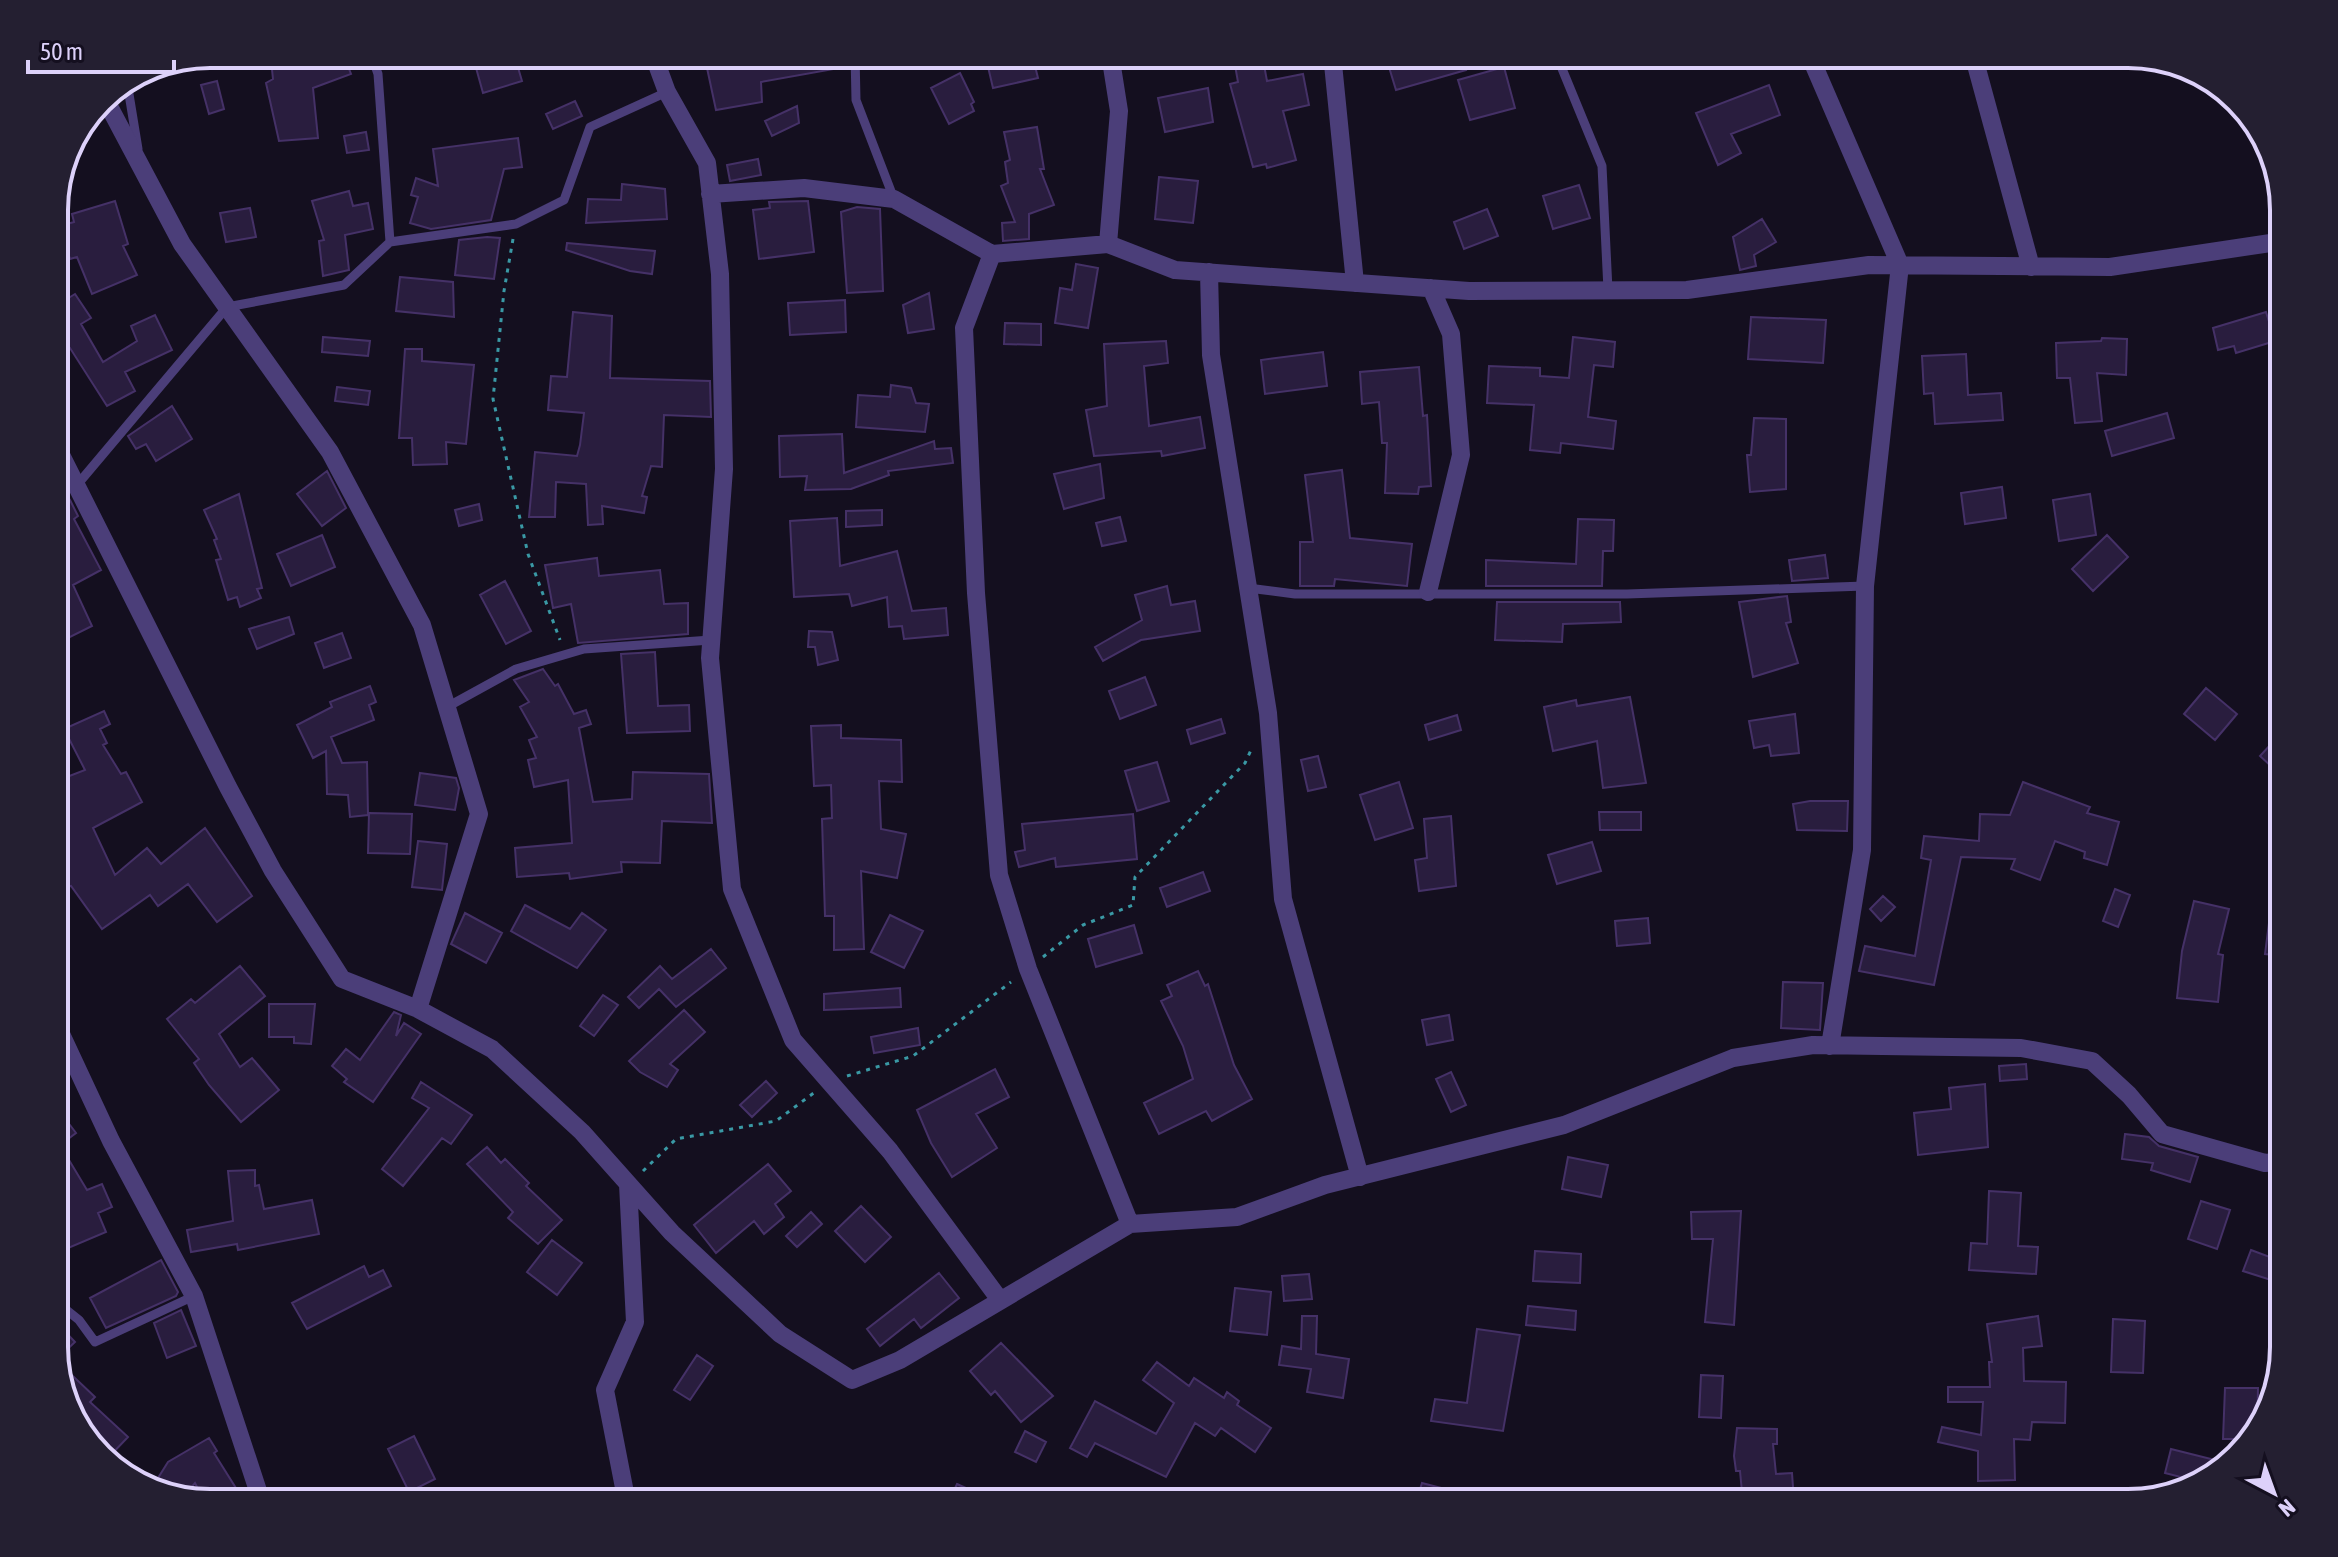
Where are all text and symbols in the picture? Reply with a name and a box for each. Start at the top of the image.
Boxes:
scale bar [28,24,174,74]
text: 50 m [40,38,83,65]
north arrow [2234,1453,2314,1533]
text: N [2274,1494,2301,1522]

